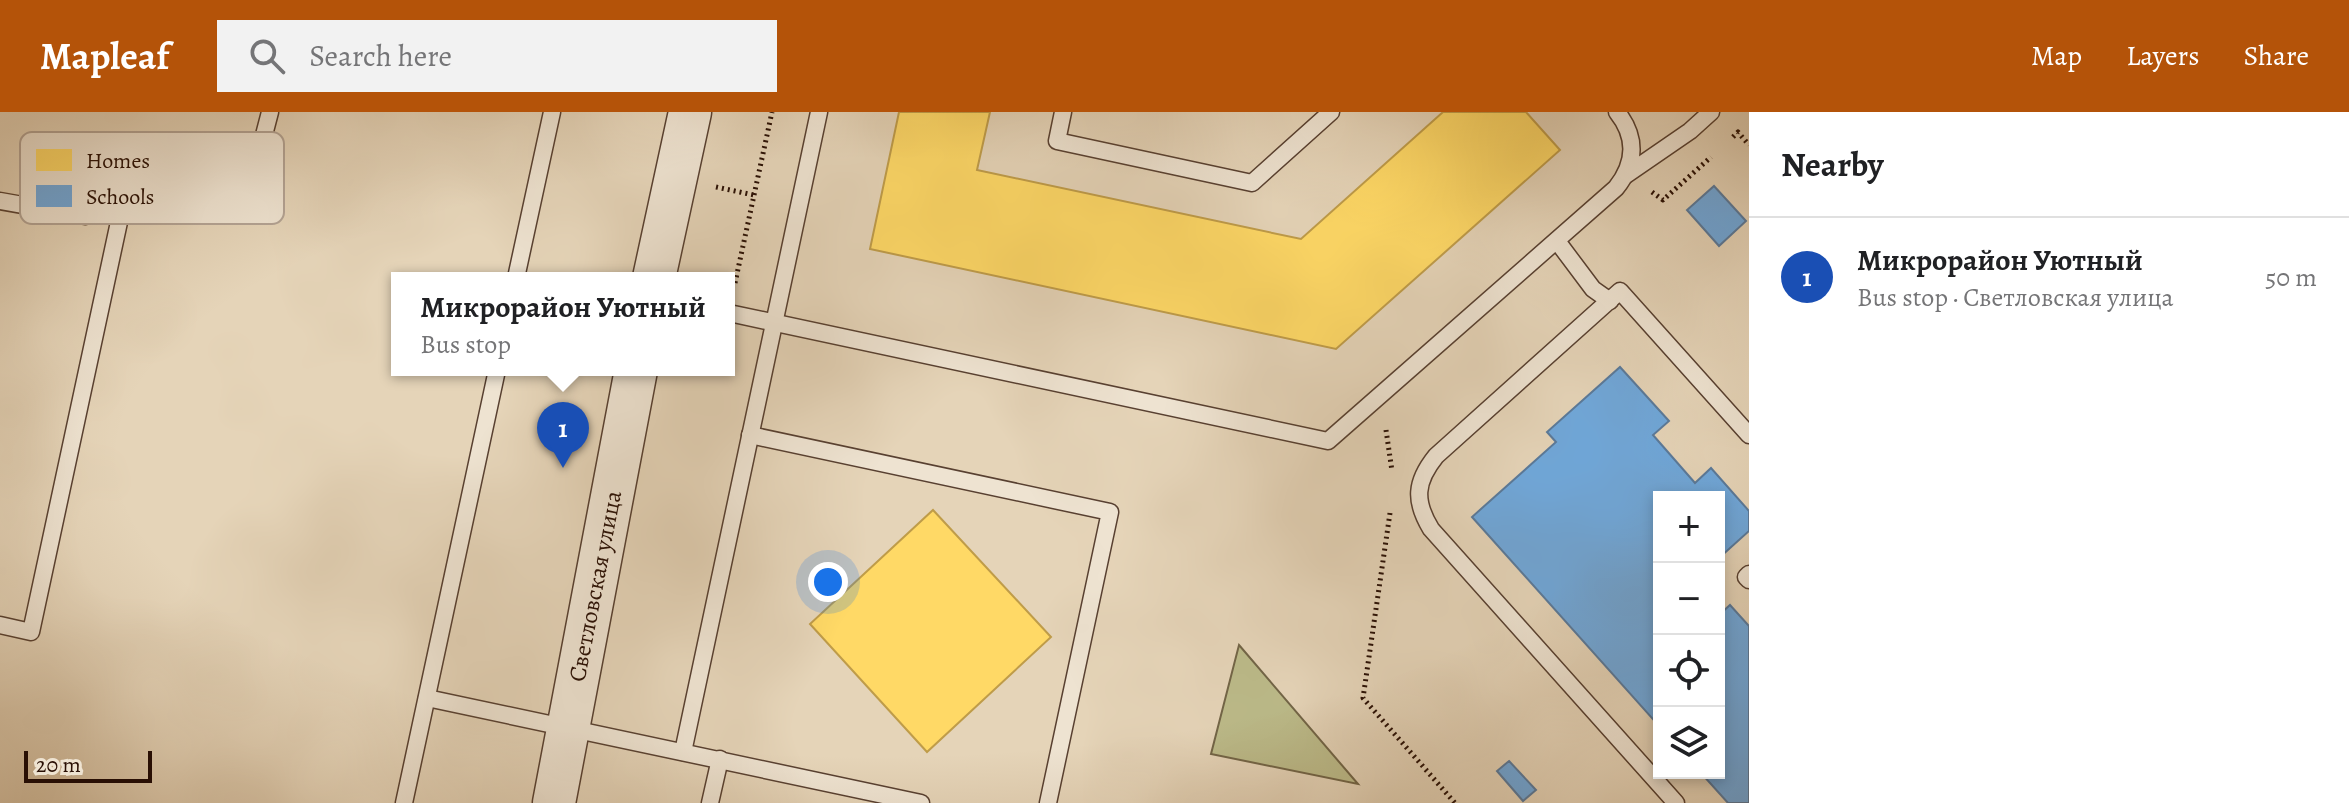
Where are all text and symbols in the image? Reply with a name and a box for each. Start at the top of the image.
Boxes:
search box [217,20,777,92]
text: Mapleaf [40,30,169,82]
icon: search [245,34,289,78]
text: Search here [309,36,452,76]
text: Map [2031,37,2082,75]
text: Layers [2126,37,2199,75]
text: Share [2243,37,2309,75]
legend [20,132,284,224]
text: Nearby [1781,141,1884,188]
text: Homes [86,146,150,176]
text: Schools [86,182,154,212]
text: Микрорайон Уютный [1857,240,2143,280]
text: 1 [1802,260,1812,295]
text: 50 m [2265,260,2317,295]
popup [391,272,735,376]
text: Bus stop · Светловская улица [1857,280,2174,315]
text: Микрорайон Уютный [420,287,706,327]
text: Bus stop [420,327,511,362]
pin: 1 [537,402,589,468]
street label: Светловская улица [561,488,629,684]
map controls [1653,491,1725,779]
button: + [1653,491,1725,563]
your location [808,562,848,602]
button: − [1653,563,1725,635]
button: locate [1653,635,1725,707]
button: layers [1653,707,1725,779]
scale bar [24,747,152,783]
text: 20 m [36,750,81,780]

